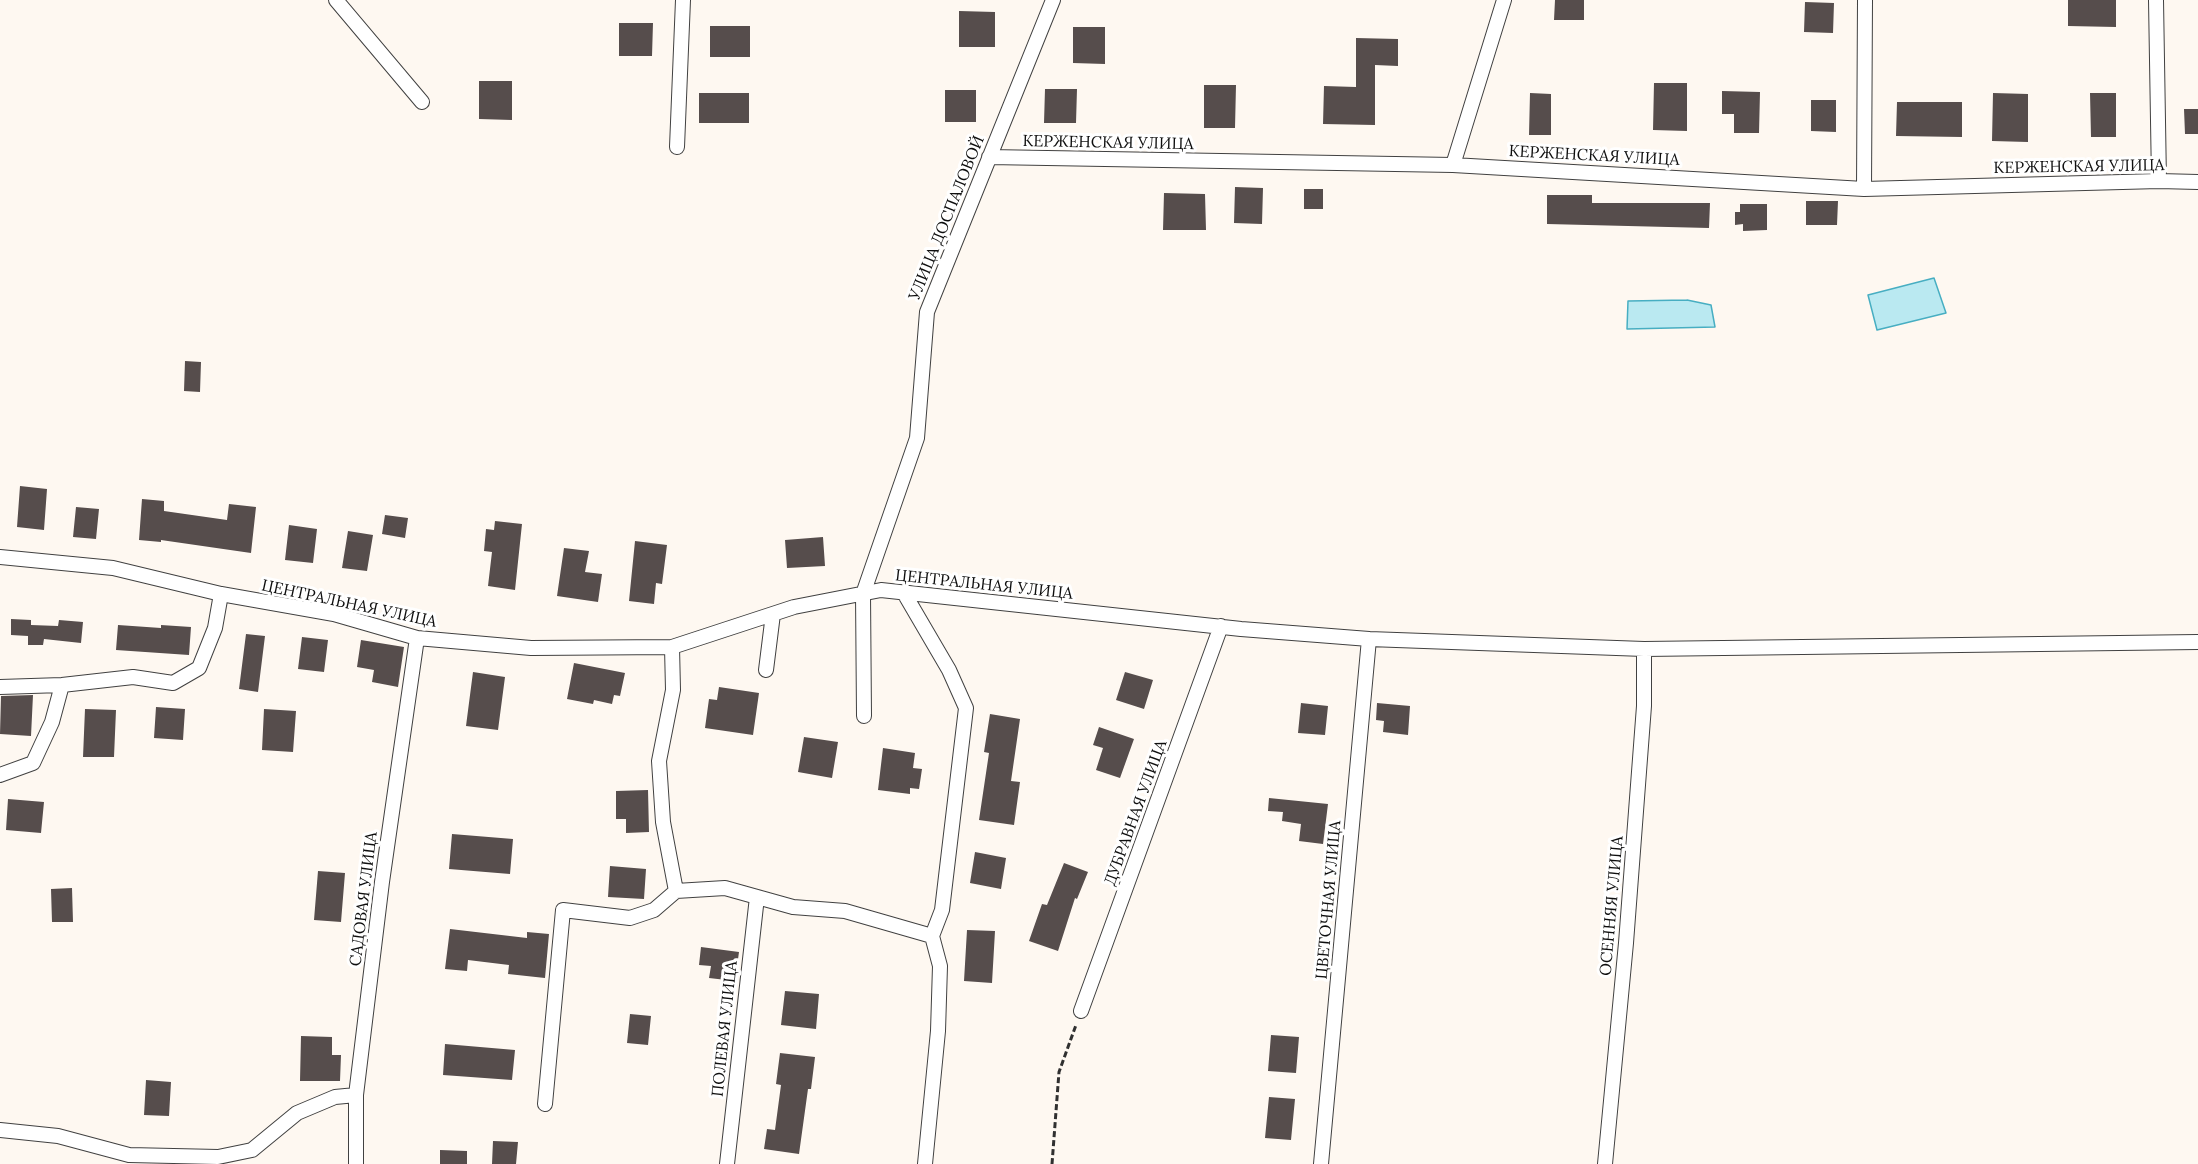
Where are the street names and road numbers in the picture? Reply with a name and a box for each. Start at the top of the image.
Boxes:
street label: КЕРЖЕНСКАЯ УЛИЦА [1022,132,1194,154]
street label: УЛИЦА ДОСПАЛОВОЙ [905,133,989,303]
street label: КЕРЖЕНСКАЯ УЛИЦА [1508,142,1680,170]
street label: КЕРЖЕНСКАЯ УЛИЦА [1993,156,2165,178]
street label: ЦЕНТРАЛЬНАЯ УЛИЦА [894,566,1074,604]
street label: ЦЕНТРАЛЬНАЯ УЛИЦА [260,576,438,632]
street label: ДУБРАВНАЯ УЛИЦА [1101,738,1171,888]
street label: ЦВЕТОЧНАЯ УЛИЦА [1313,820,1345,980]
street label: САДОВАЯ УЛИЦА [346,831,382,967]
street label: ОСЕННЯЯ УЛИЦА [1596,835,1628,977]
street label: ПОЛЕВАЯ УЛИЦА [708,960,742,1098]

